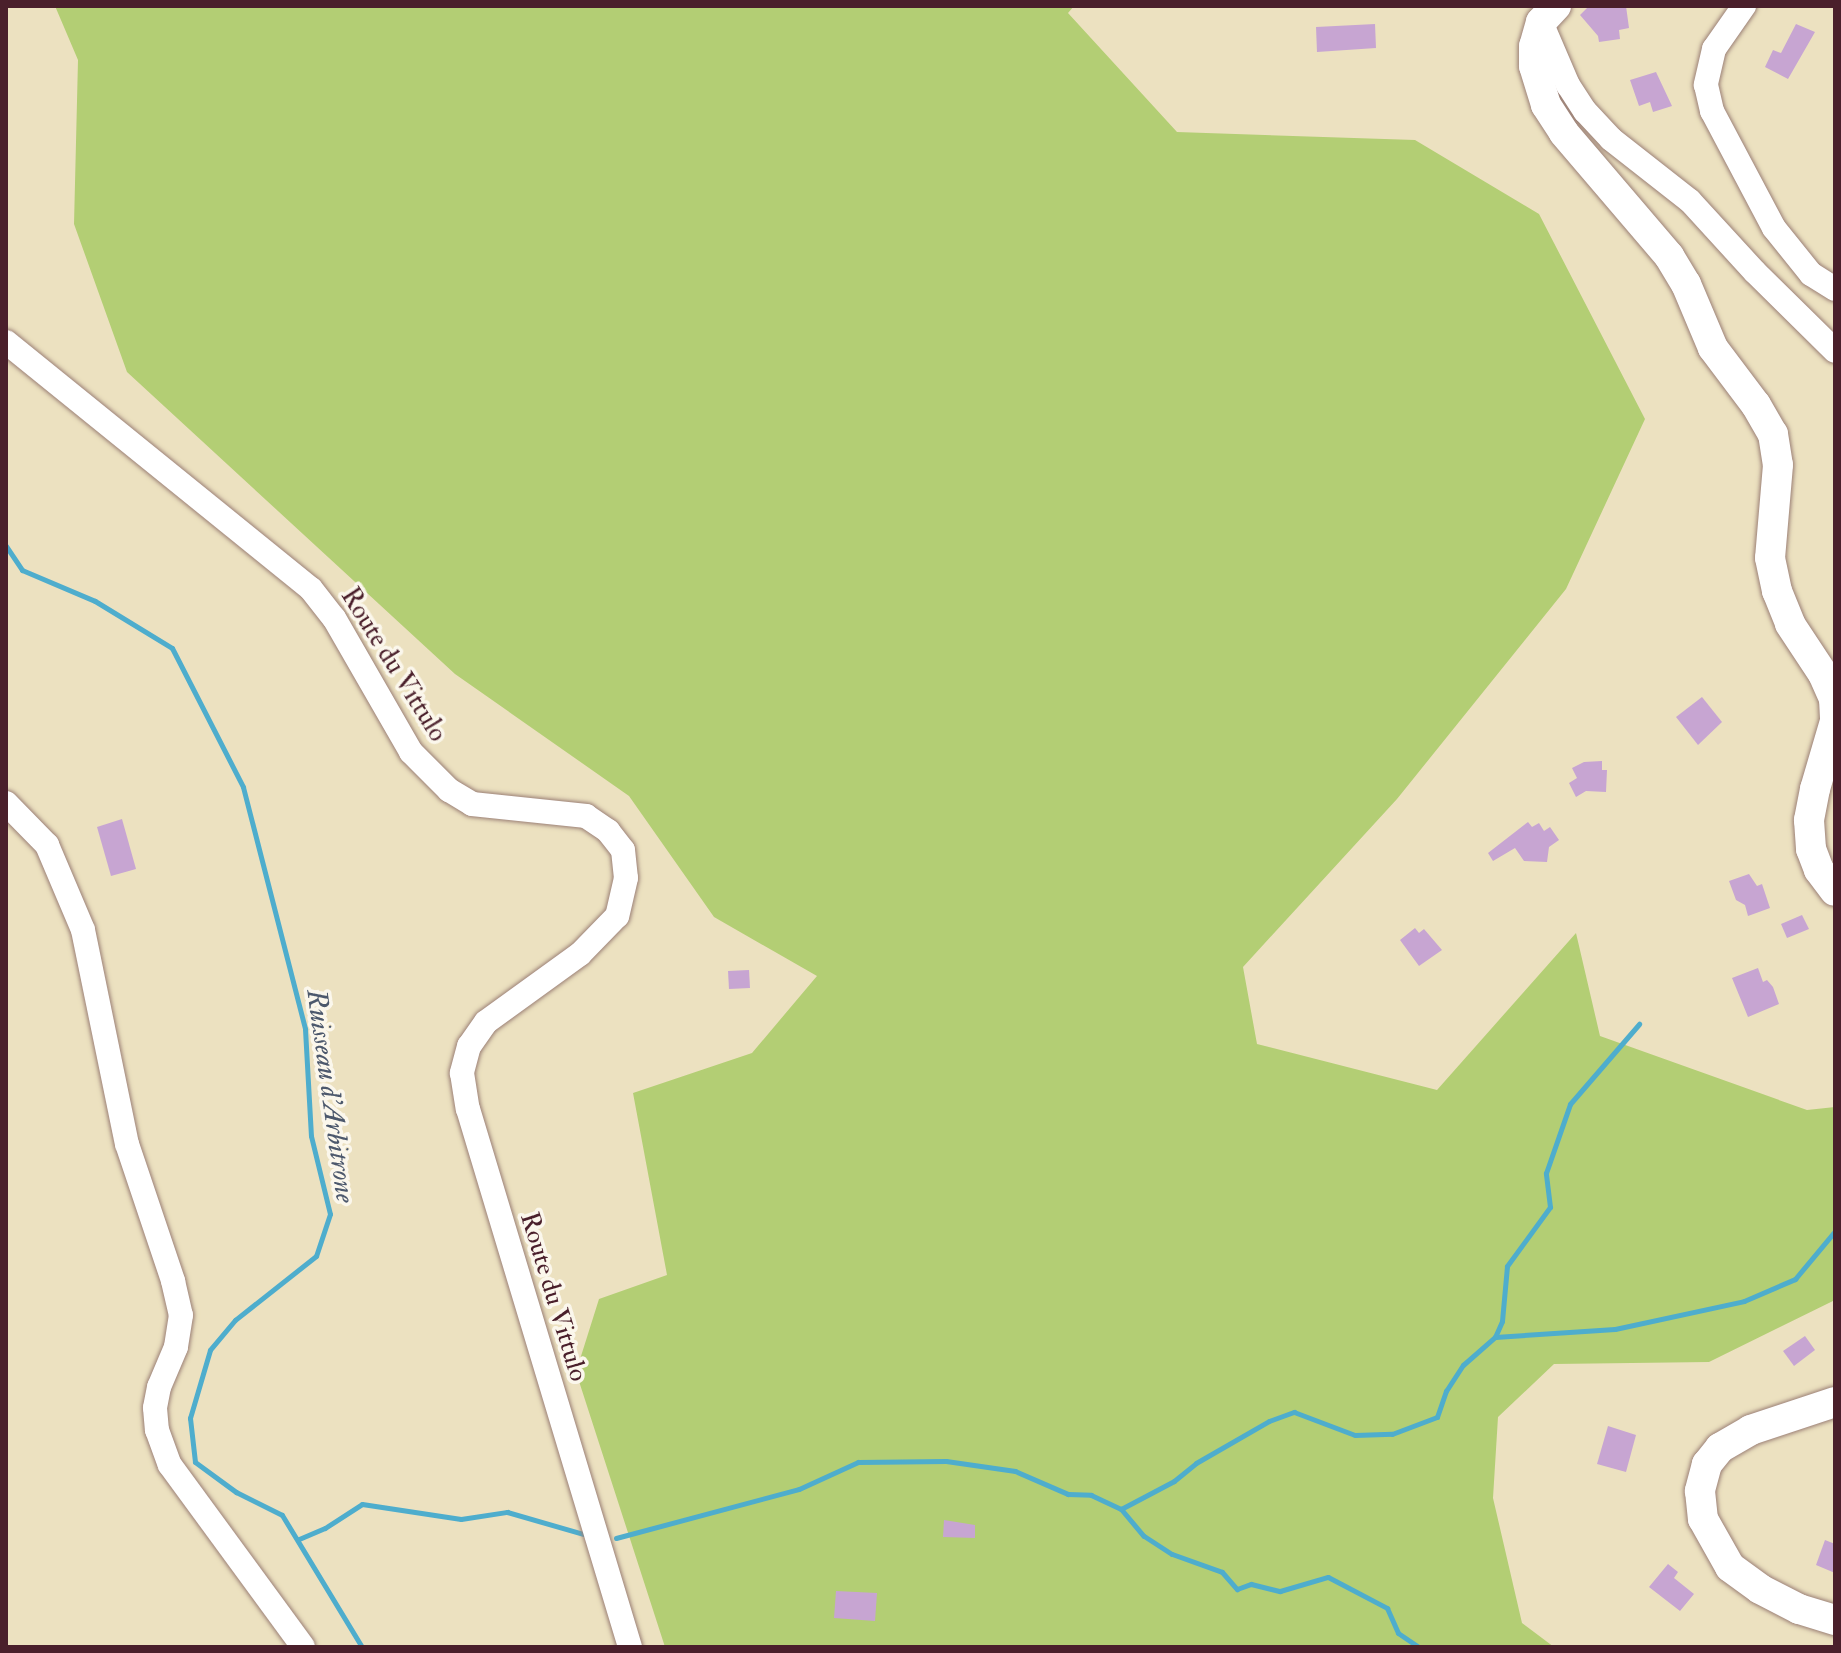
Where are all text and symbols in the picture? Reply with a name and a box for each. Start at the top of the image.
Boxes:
street label: Route du Vittulo [333,582,453,748]
water label: Ruisseau d'Arbitrone [298,987,362,1205]
street label: Route du Vittulo [512,1209,594,1385]

